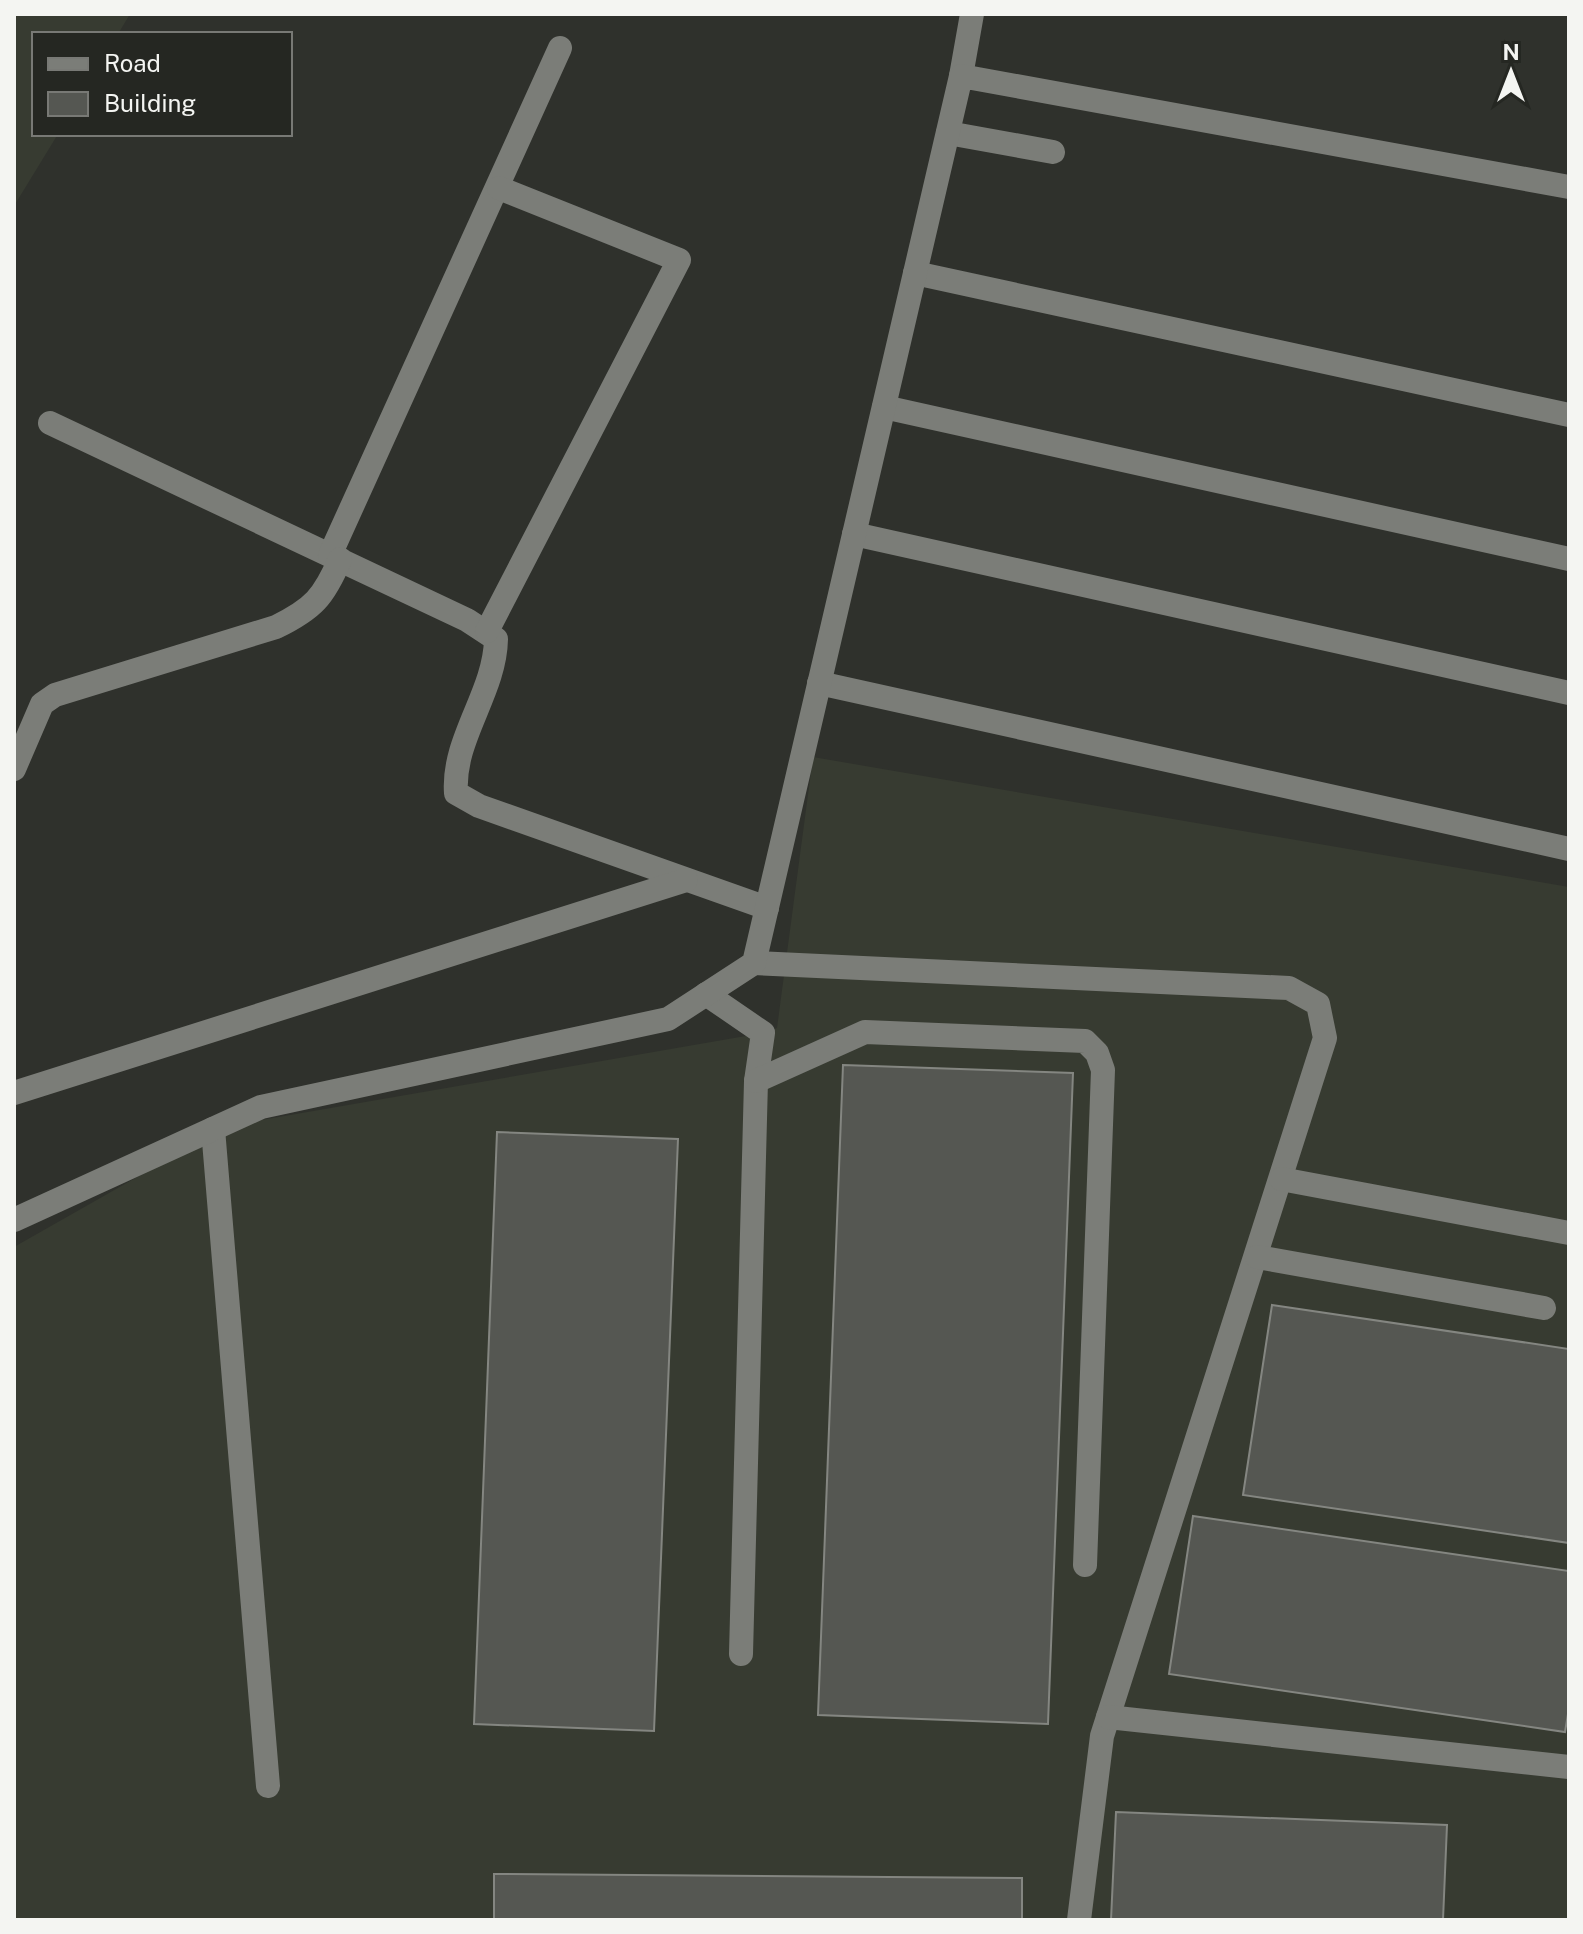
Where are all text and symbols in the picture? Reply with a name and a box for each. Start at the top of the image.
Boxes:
legend [32,32,292,136]
north arrow [1471,32,1551,112]
text: N [1502,39,1520,65]
text: Road [104,49,161,77]
text: Building [104,89,196,117]

